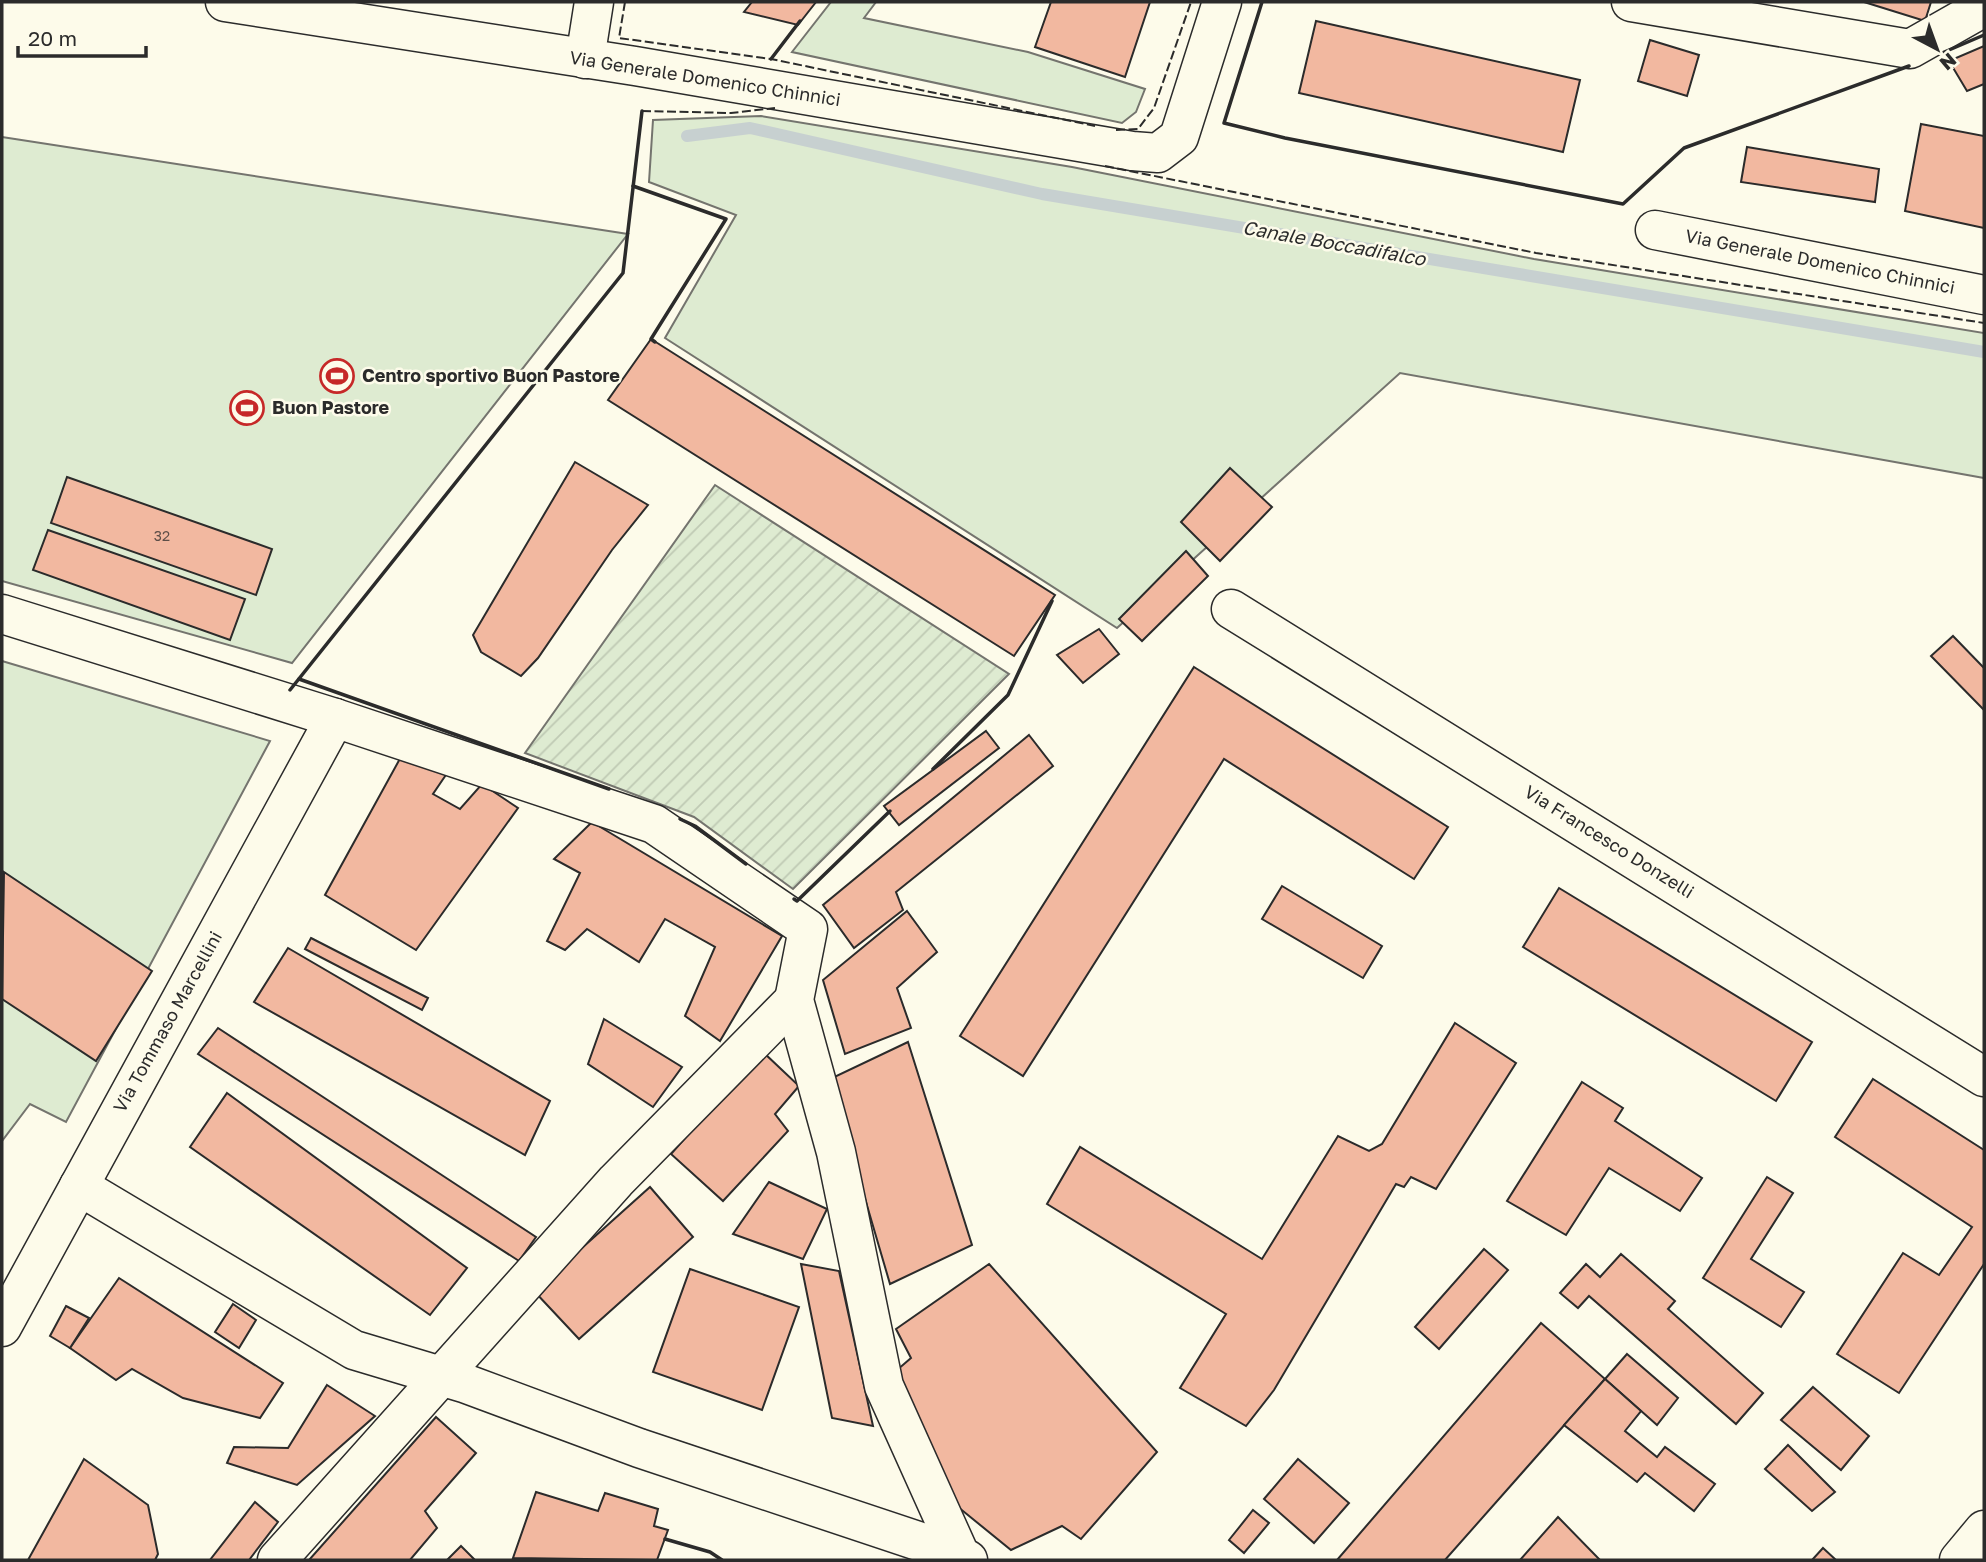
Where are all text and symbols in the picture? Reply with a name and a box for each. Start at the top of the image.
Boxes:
scale bar [18,14,145,58]
north arrow [1902,14,1972,84]
text: 20 m [28,25,77,51]
street label: Via Generale Domenico Chinnici [568,46,842,110]
text: N [1935,49,1961,76]
water label: Canale Boccadifalco [1241,215,1429,270]
street label: Via Generale Domenico Chinnici [1683,224,1957,298]
sports icon: Centro sportivo Buon Pastore [318,357,356,395]
place label: Centro sportivo Buon Pastore [362,364,620,386]
sports icon: Buon Pastore [228,389,266,427]
place label: Buon Pastore [272,396,390,418]
house number: 32 [154,527,170,544]
street label: Via Francesco Donzelli [1521,780,1698,902]
street label: Via Tommaso Marcellini [108,927,226,1116]

